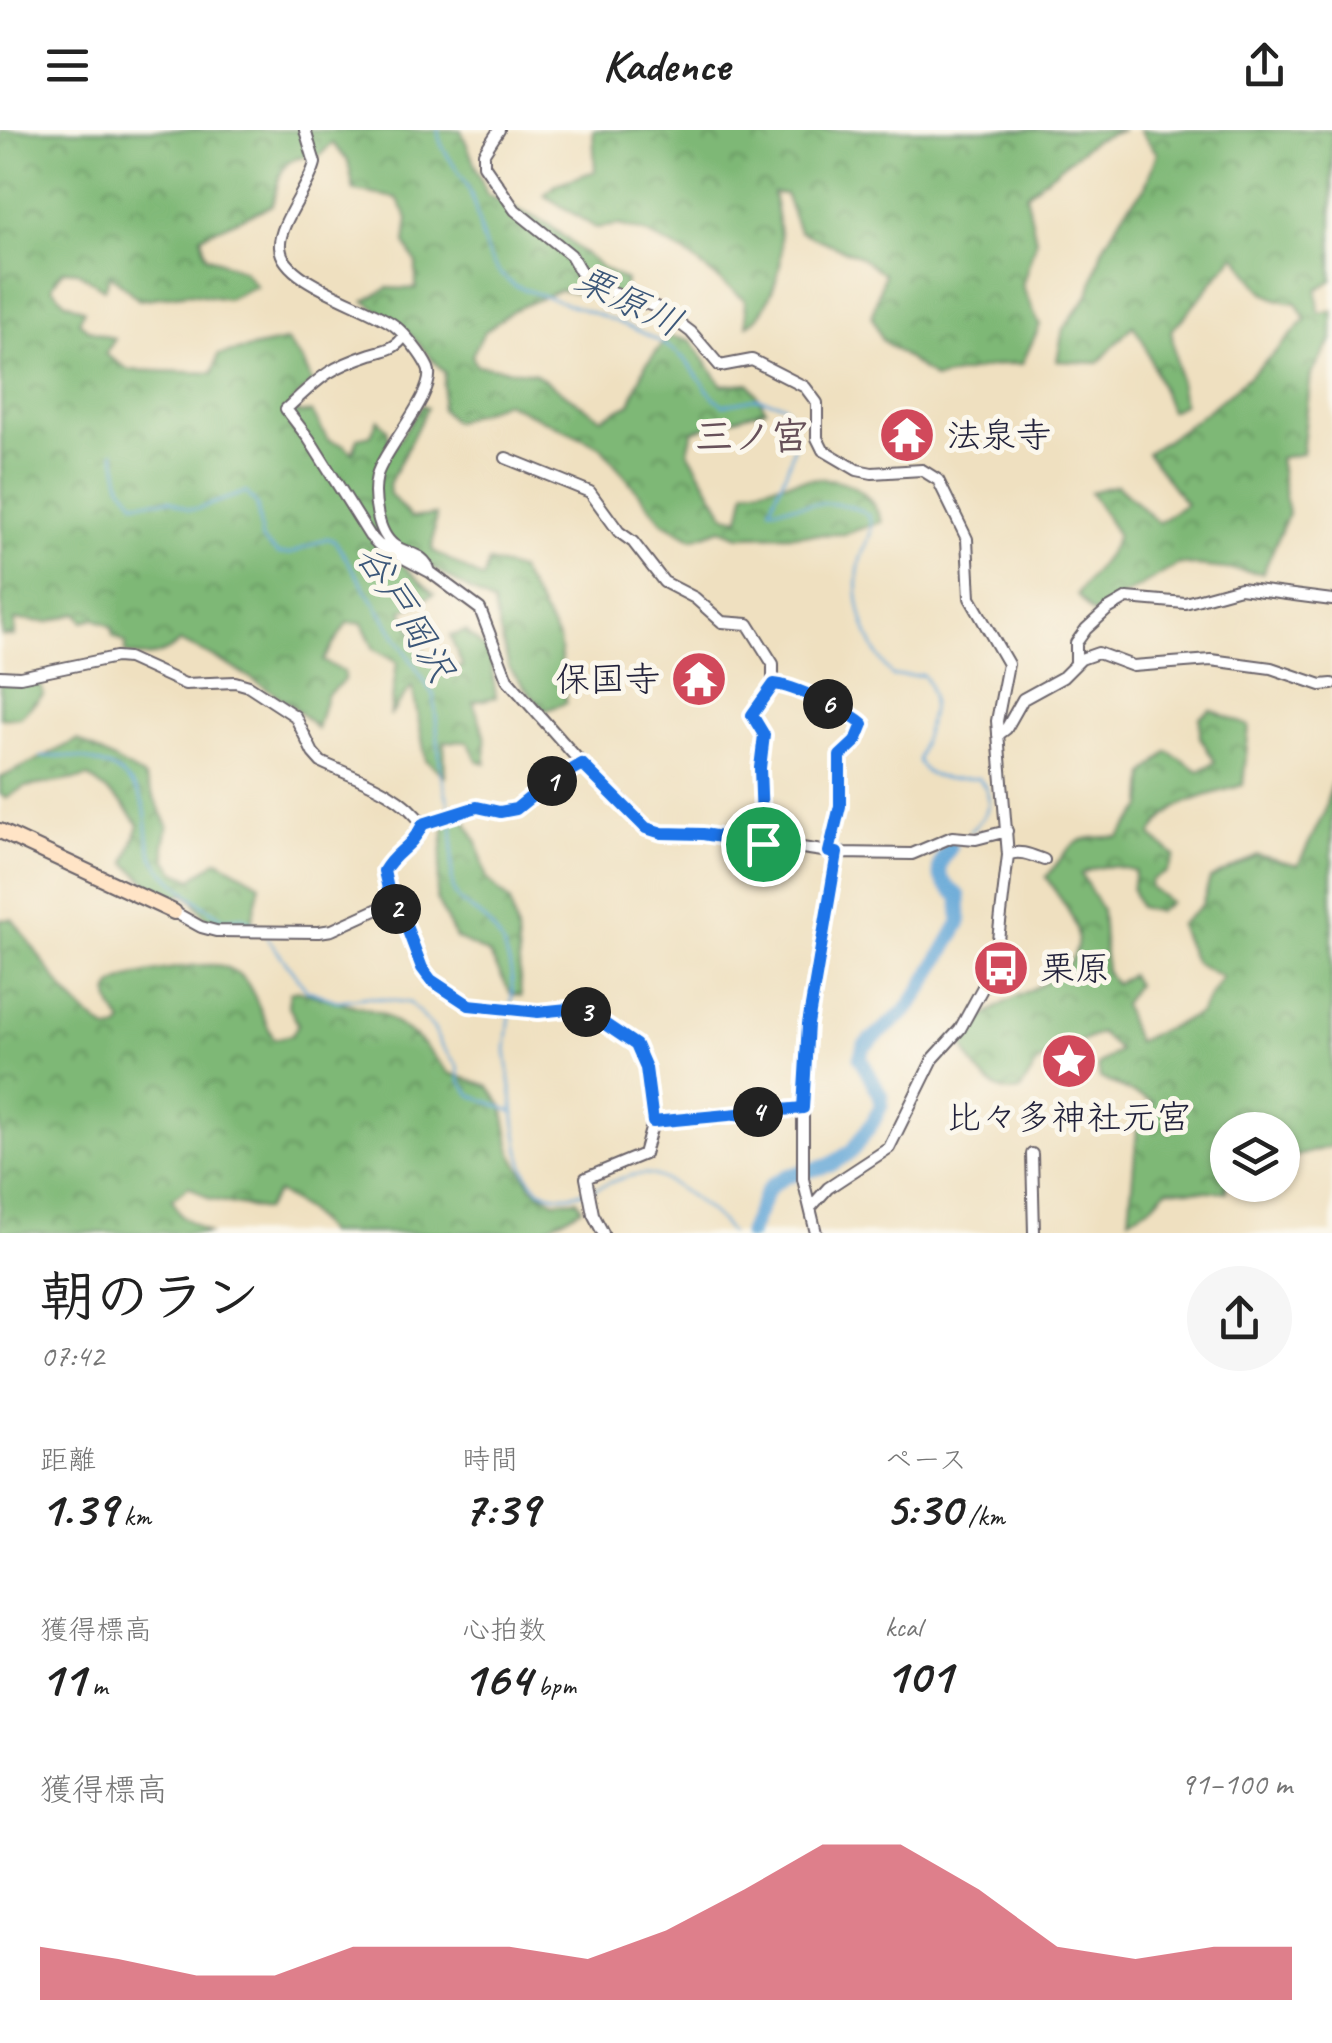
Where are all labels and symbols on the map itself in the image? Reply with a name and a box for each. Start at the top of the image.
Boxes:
water label: 栗原川 [567,255,691,347]
temple icon: 法泉寺 [877,405,937,465]
district label: 三ノ宮 [695,413,809,460]
place label: 法泉寺 [946,413,1051,458]
water label: 谷戸岡沢 [347,536,466,691]
temple icon: 保国寺 [669,649,729,709]
place label: 保国寺 [555,657,660,702]
pin: 6 [803,679,853,729]
pin: 1 [527,756,577,806]
pin [721,802,806,887]
pin: 2 [371,884,421,934]
bus stop icon: 栗原 [971,938,1031,998]
place label: 栗原 [1040,946,1110,991]
pin: 3 [561,987,611,1037]
place icon: 比々多神社元宮 [1039,1031,1099,1091]
pin: 4 [733,1087,783,1137]
place label: 比々多神社元宮 [946,1095,1192,1140]

